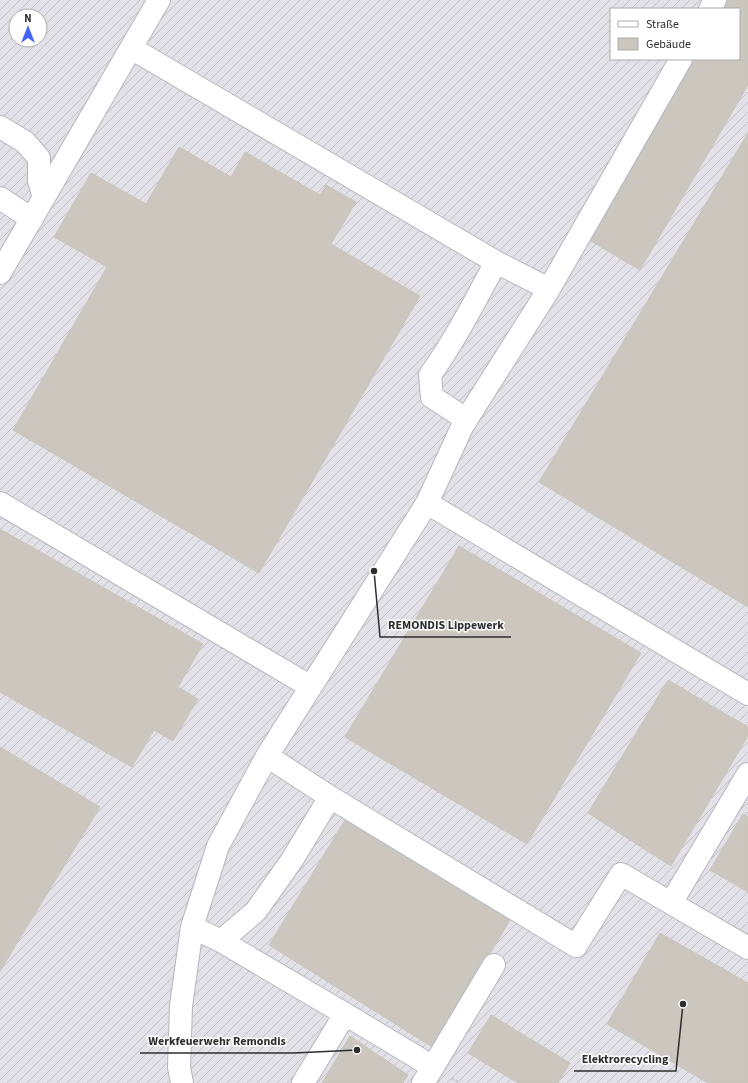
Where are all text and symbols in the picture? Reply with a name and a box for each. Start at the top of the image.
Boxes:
north arrow [8,8,48,48]
legend [610,8,740,60]
text: N [24,11,32,26]
text: Straße [646,16,679,33]
text: Gebäude [646,36,691,53]
callout: REMONDIS Lippewerk [380,613,511,637]
text: REMONDIS Lippewerk [388,617,504,634]
callout: Werkfeuerwehr Remondis [140,1029,294,1053]
text: Werkfeuerwehr Remondis [148,1033,286,1050]
callout: Elektrorecycling [574,1047,676,1071]
text: Elektrorecycling [582,1051,669,1068]

